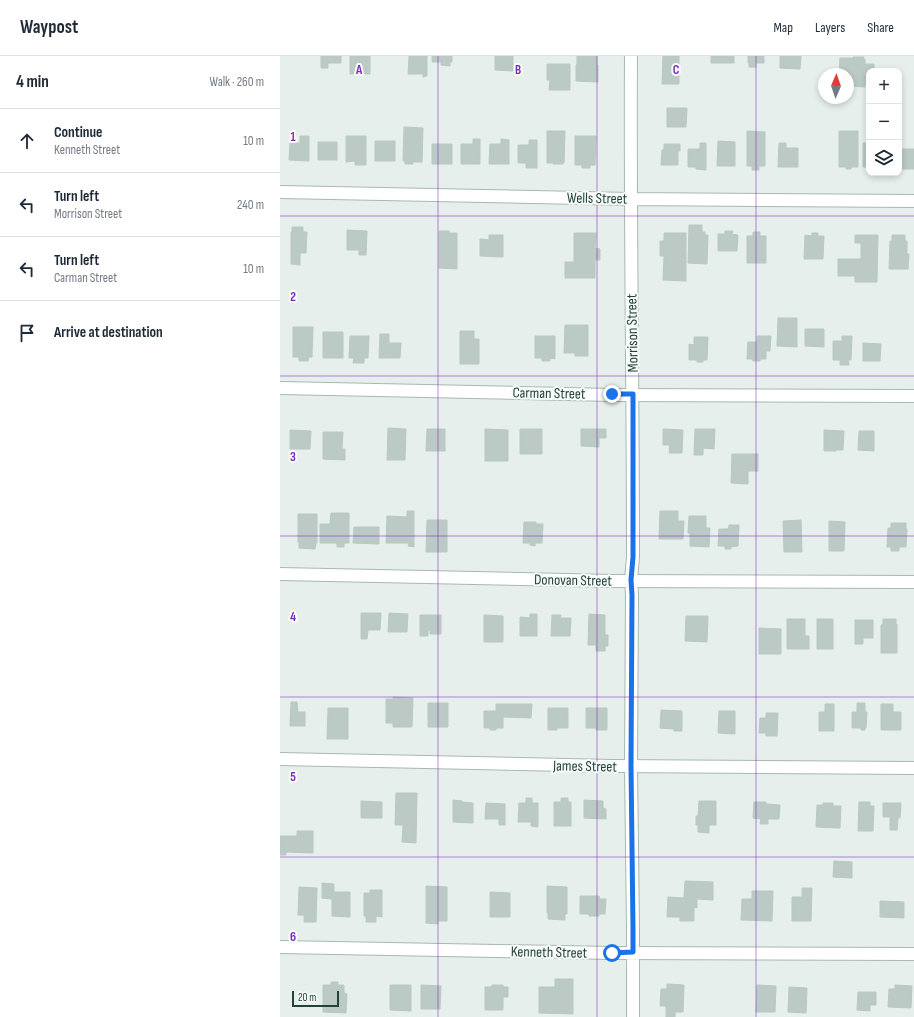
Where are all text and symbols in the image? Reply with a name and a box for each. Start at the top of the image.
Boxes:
text: Waypost [20,16,78,39]
text: Map [773,19,793,36]
text: Layers [815,19,845,36]
text: Share [867,19,894,36]
text: A [355,62,363,78]
text: B [515,62,521,78]
text: C [673,62,680,78]
north arrow [818,68,854,104]
map controls [866,68,902,176]
button: + [866,68,902,104]
text: 4 min [16,72,49,92]
text: Walk · 260 m [210,74,264,90]
button: − [866,104,902,140]
text: Continue [54,123,103,142]
text: 1 [290,129,296,145]
icon: ahead [16,130,38,152]
text: 10 m [243,133,264,149]
button: layers [866,140,902,176]
text: Kenneth Street [54,142,120,158]
text: Turn left [54,187,99,206]
street label: Wells Street [567,188,628,209]
icon: left [16,194,38,216]
text: 240 m [237,197,264,213]
text: Morrison Street [54,206,122,222]
text: Turn left [54,251,99,270]
icon: left [16,258,38,280]
text: 10 m [243,261,264,277]
text: Carman Street [54,270,117,286]
text: 2 [290,289,296,305]
street label: Morrison Street [622,293,643,372]
icon: arrive [16,322,38,344]
text: Arrive at destination [54,323,163,342]
street label: Carman Street [512,383,586,404]
route end [603,385,621,403]
text: 3 [290,449,296,465]
street label: Donovan Street [534,570,613,591]
text: 4 [290,609,296,625]
street label: James Street [552,756,618,777]
text: 5 [290,769,296,785]
text: 6 [290,929,296,945]
street label: Kenneth Street [511,942,588,963]
route start [603,944,621,962]
scale bar [292,989,339,1008]
text: 20 m [298,991,316,1004]

